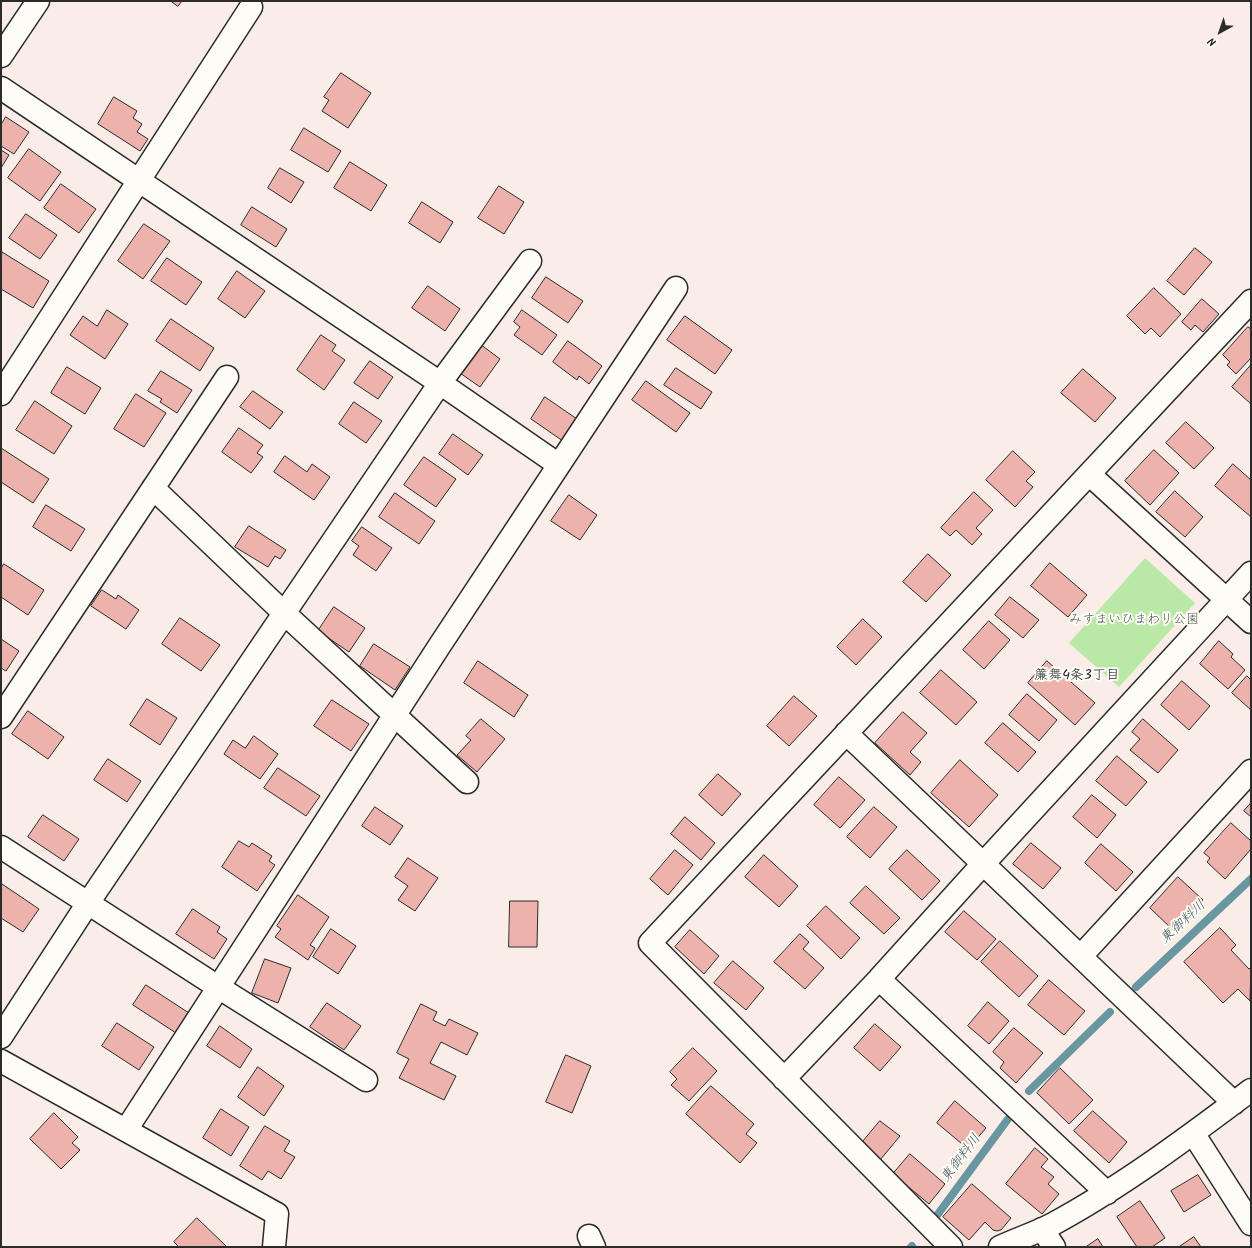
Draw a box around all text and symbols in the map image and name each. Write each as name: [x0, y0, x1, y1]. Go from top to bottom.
north arrow: [1200, 12, 1240, 52]
text: N: [1204, 32, 1221, 50]
park label: みすまいひまわり公園: [1069, 613, 1199, 629]
district label: 簾舞4条3丁目: [1034, 669, 1120, 685]
water label: 東御料川: [1158, 898, 1210, 948]
water label: 東御料川: [938, 1132, 986, 1186]

